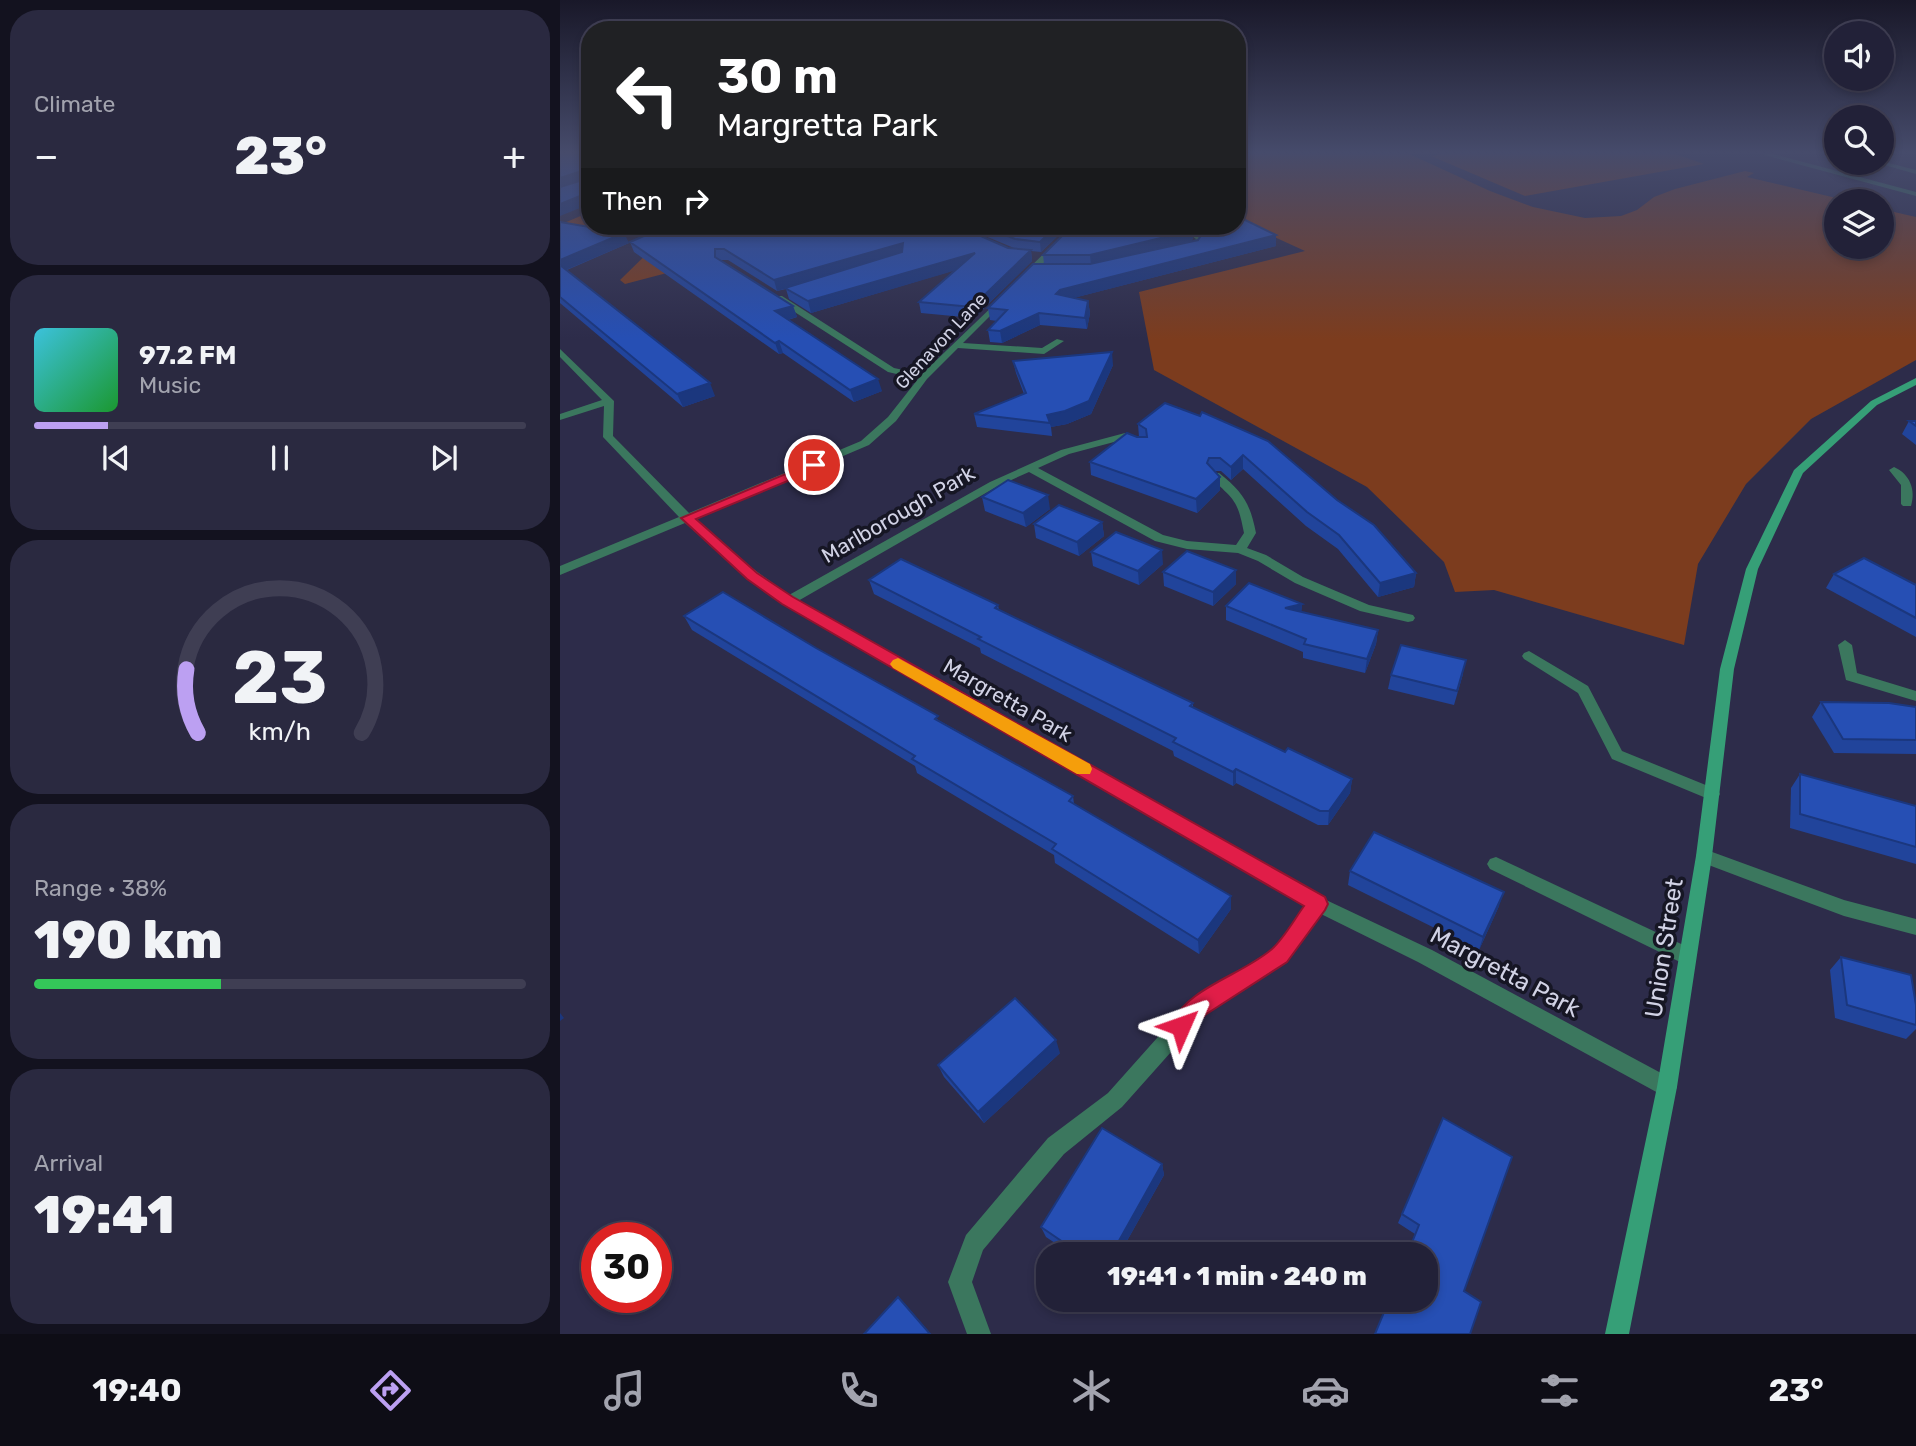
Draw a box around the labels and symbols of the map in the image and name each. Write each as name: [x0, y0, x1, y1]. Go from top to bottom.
street label: Glenavon Lane: [891, 288, 991, 394]
pin: [784, 435, 844, 495]
street label: Marlborough Park: [817, 460, 979, 568]
street label: Margretta Park: [939, 653, 1077, 747]
street label: Union Street: [1639, 876, 1689, 1020]
street label: Margretta Park: [1425, 921, 1585, 1024]
position arrow: [1144, 989, 1218, 1063]
speed limit sign: 30: [581, 1222, 672, 1313]

